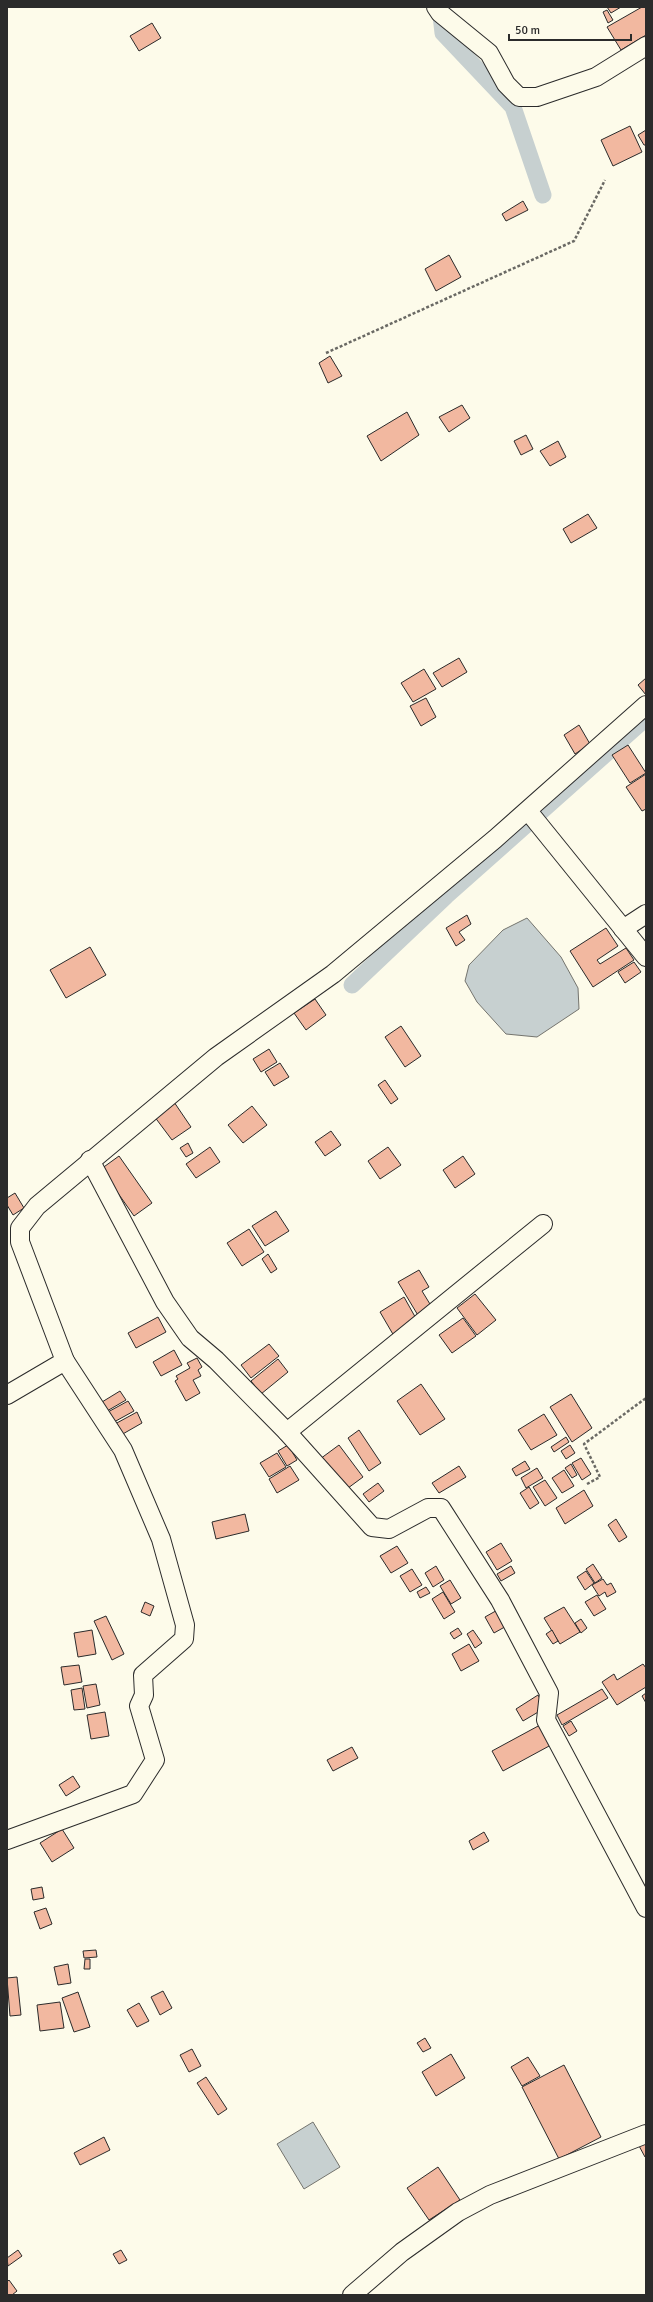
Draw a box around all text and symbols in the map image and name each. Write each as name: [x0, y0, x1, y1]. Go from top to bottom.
scale bar: [509, 16, 631, 42]
text: 50 m: [515, 23, 540, 38]

